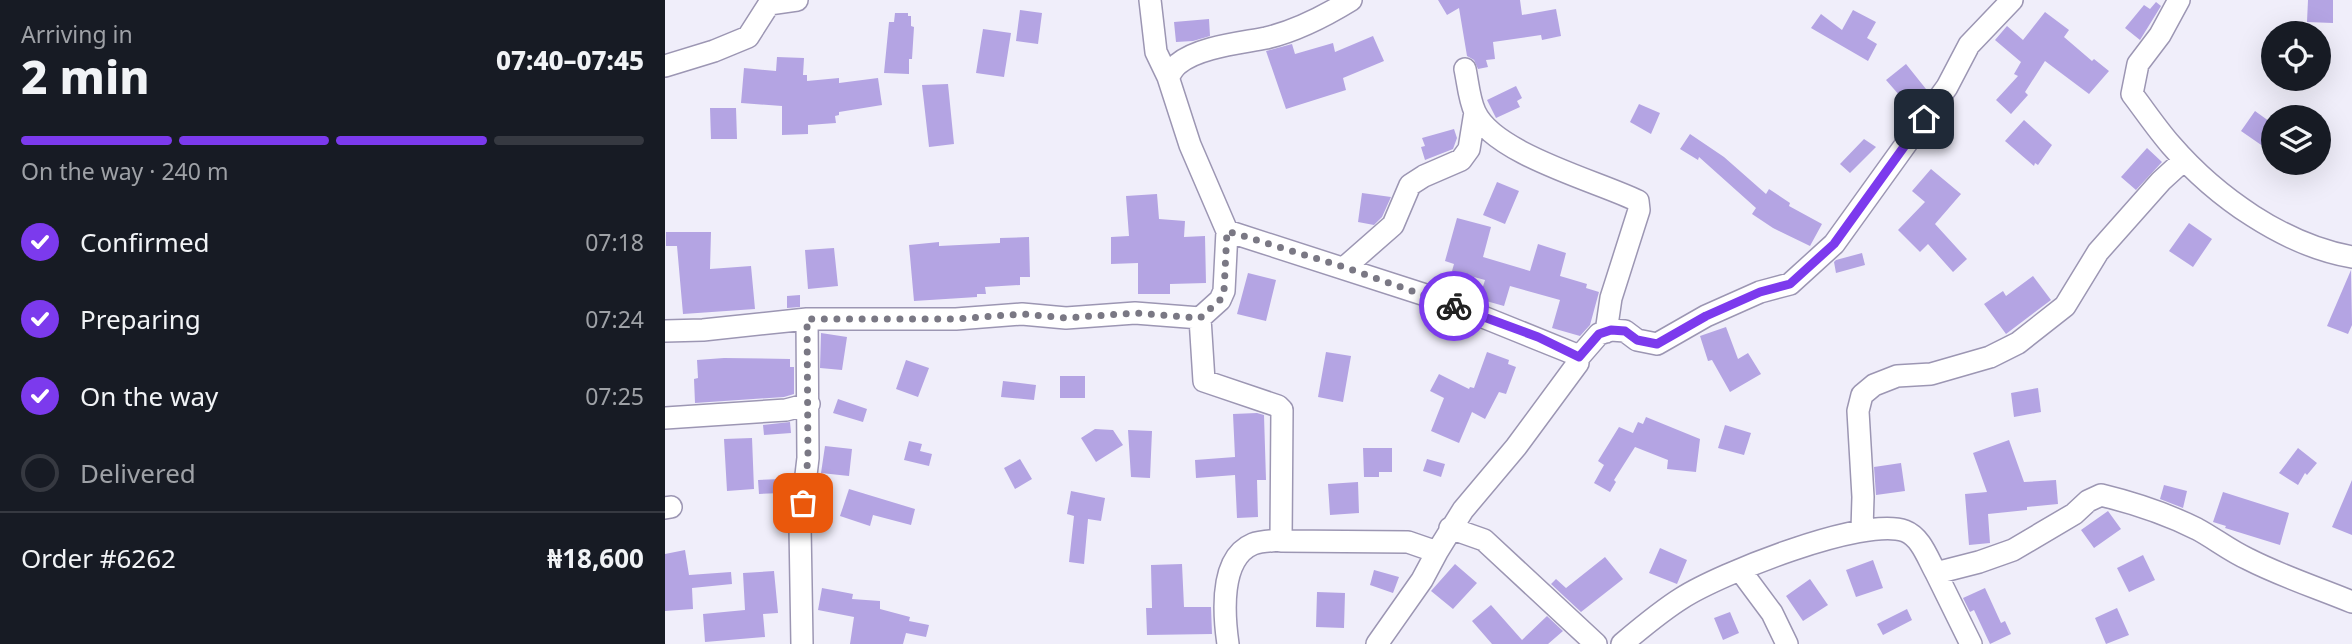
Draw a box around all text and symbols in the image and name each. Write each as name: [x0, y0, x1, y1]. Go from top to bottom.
text: Arriving in: [21, 18, 133, 50]
map controls: [2261, 21, 2331, 175]
button: locate: [2261, 21, 2331, 91]
text: 07:40–07:45: [496, 42, 644, 78]
text: 2 min: [21, 45, 150, 107]
pin: [1894, 89, 1954, 149]
icon: home: [1905, 100, 1943, 138]
button: layers: [2261, 105, 2331, 175]
text: On the way · 240 m: [21, 155, 228, 187]
icon: check: [21, 223, 59, 261]
text: Confirmed: [80, 224, 210, 260]
text: 07:18: [585, 226, 644, 258]
courier: [1419, 271, 1489, 341]
icon: bike: [1435, 287, 1473, 325]
icon: check: [21, 300, 59, 338]
text: Preparing: [80, 301, 201, 337]
text: 07:24: [585, 303, 644, 335]
icon: check: [21, 377, 59, 415]
text: On the way: [80, 378, 218, 414]
text: 07:25: [585, 380, 644, 412]
text: Delivered: [80, 455, 196, 491]
pin: [773, 473, 833, 533]
icon: bag: [784, 484, 822, 522]
text: Order #6262: [21, 540, 176, 576]
text: ₦18,600: [547, 540, 644, 576]

